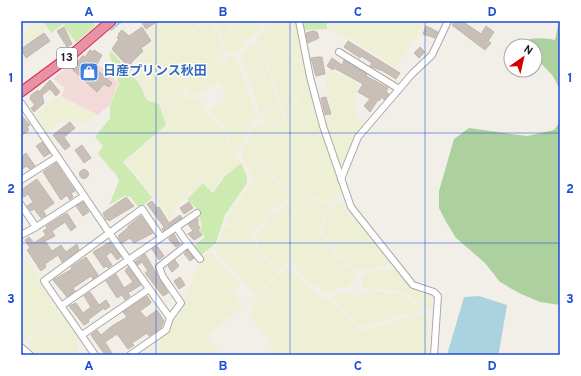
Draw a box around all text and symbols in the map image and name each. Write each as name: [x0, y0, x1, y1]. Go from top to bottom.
text: A: [84, 5, 94, 21]
text: B: [219, 5, 228, 21]
text: C: [354, 5, 362, 21]
text: D: [487, 5, 497, 21]
north arrow: [503, 38, 543, 78]
text: N: [521, 43, 535, 59]
road number: 13: [57, 48, 77, 68]
shop icon: 日産プリンス秋田: [78, 61, 100, 83]
place label: 日産プリンス秋田: [103, 64, 207, 80]
text: 1: [8, 71, 14, 87]
text: 1: [567, 71, 573, 87]
text: 2: [7, 182, 15, 198]
text: 2: [566, 182, 574, 198]
text: 3: [7, 292, 15, 308]
text: 3: [566, 292, 574, 308]
text: A: [84, 359, 94, 375]
text: B: [219, 359, 228, 375]
text: C: [354, 359, 362, 375]
text: D: [487, 359, 497, 375]

